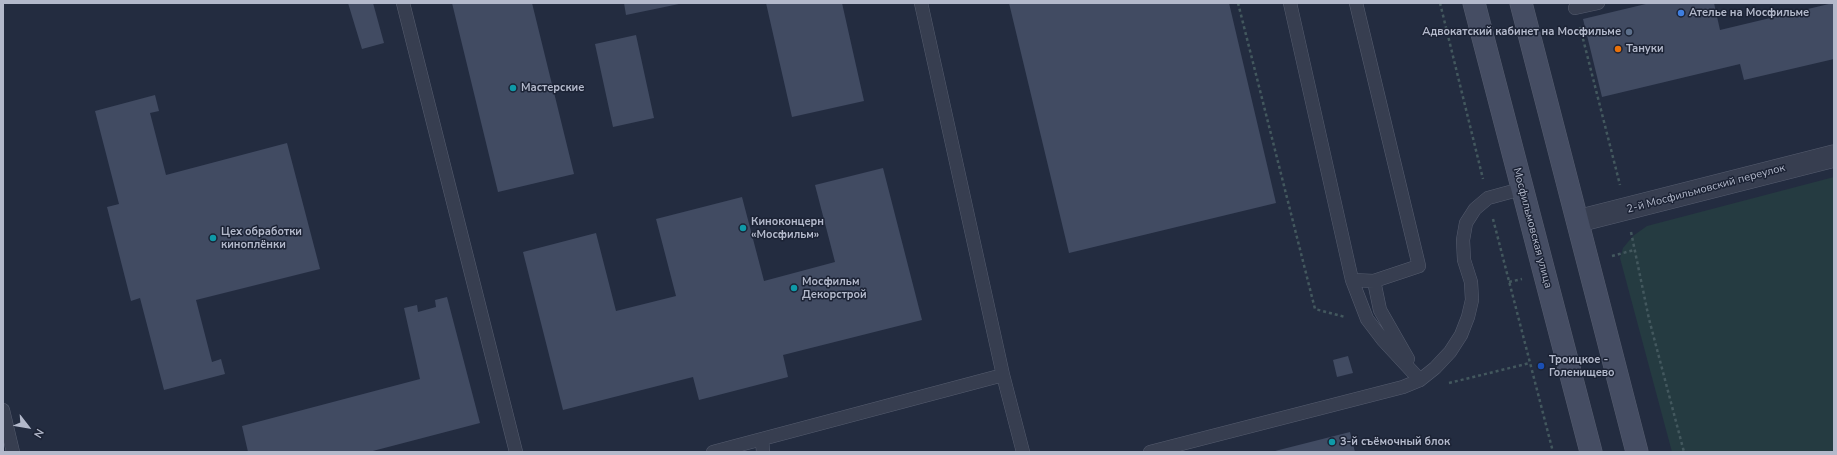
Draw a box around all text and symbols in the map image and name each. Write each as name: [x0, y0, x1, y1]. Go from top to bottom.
place label: Ателье на Мосфильме: [1689, 6, 1809, 20]
marker: Ателье на Мосфильме: [1676, 8, 1686, 18]
place label: Адвокатский кабинет на Мосфильме: [1422, 25, 1621, 39]
marker: Адвокатский кабинет на Мосфильме: [1624, 27, 1634, 37]
place label: Тануки: [1626, 42, 1664, 56]
marker: Тануки: [1613, 44, 1623, 54]
place label: Мастерские: [521, 81, 584, 95]
marker: Мастерские: [508, 83, 518, 93]
street label: 2-й Мосфильмовский переулок: [1625, 161, 1787, 217]
street label: Мосфильмовская улица: [1510, 166, 1554, 290]
place label: Киноконцерн «Мосфильм»: [751, 215, 824, 241]
marker: Киноконцерн «Мосфильм»: [738, 223, 748, 233]
place label: Цех обработки киноплёнки: [221, 225, 302, 251]
marker: Цех обработки киноплёнки: [208, 233, 218, 243]
place label: Мосфильм Декорстрой: [802, 275, 867, 301]
marker: Мосфильм Декорстрой: [789, 283, 799, 293]
place label: Троицкое - Голенищево: [1549, 353, 1615, 379]
marker: Троицкое - Голенищево: [1536, 361, 1546, 371]
north arrow: [8, 407, 48, 447]
text: N: [30, 426, 47, 441]
place label: 3-й съёмочный блок: [1340, 435, 1450, 449]
marker: 3-й съёмочный блок: [1327, 437, 1337, 447]

